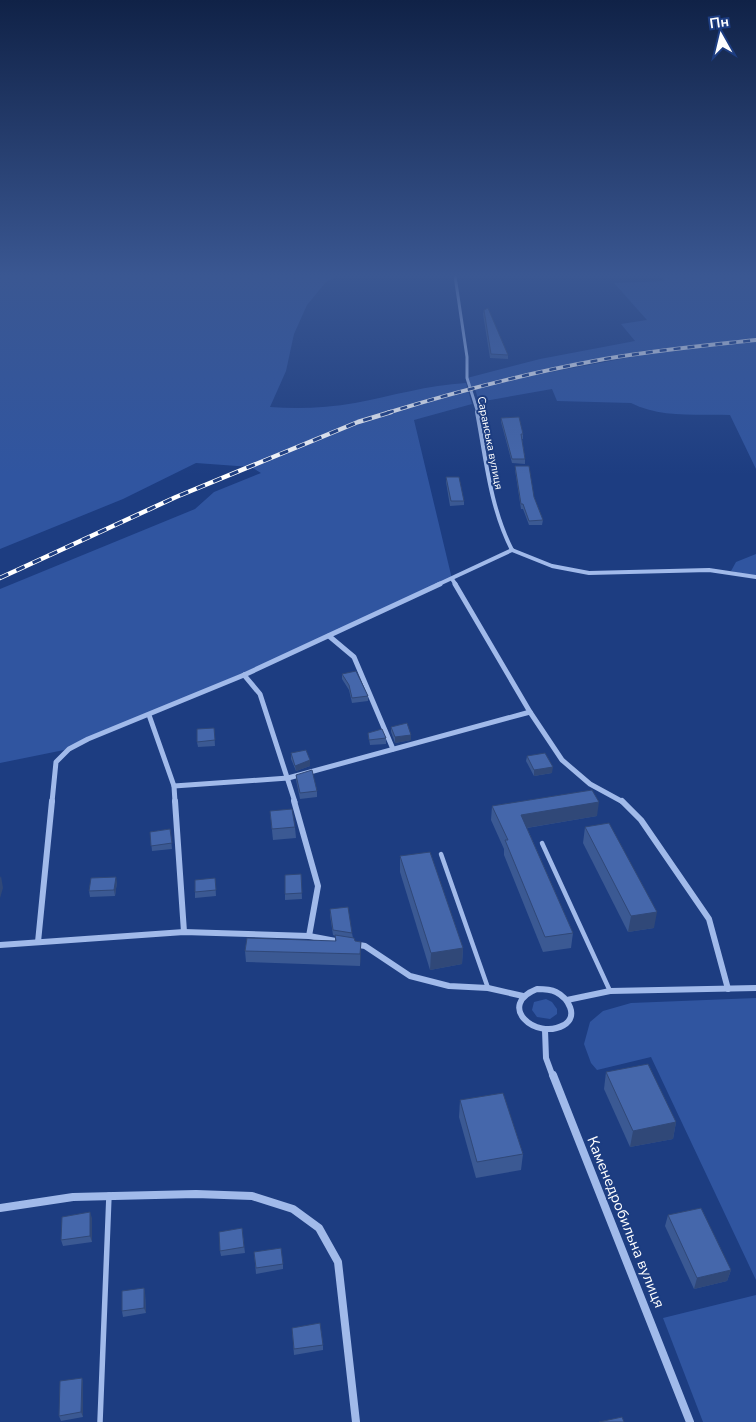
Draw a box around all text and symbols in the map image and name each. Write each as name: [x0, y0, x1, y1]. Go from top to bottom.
north arrow: [696, 10, 746, 60]
text: Пн: [708, 12, 730, 33]
street label: Саранська вулиця: [474, 395, 506, 491]
street label: Каменедробильна вулиця: [582, 1133, 670, 1311]

